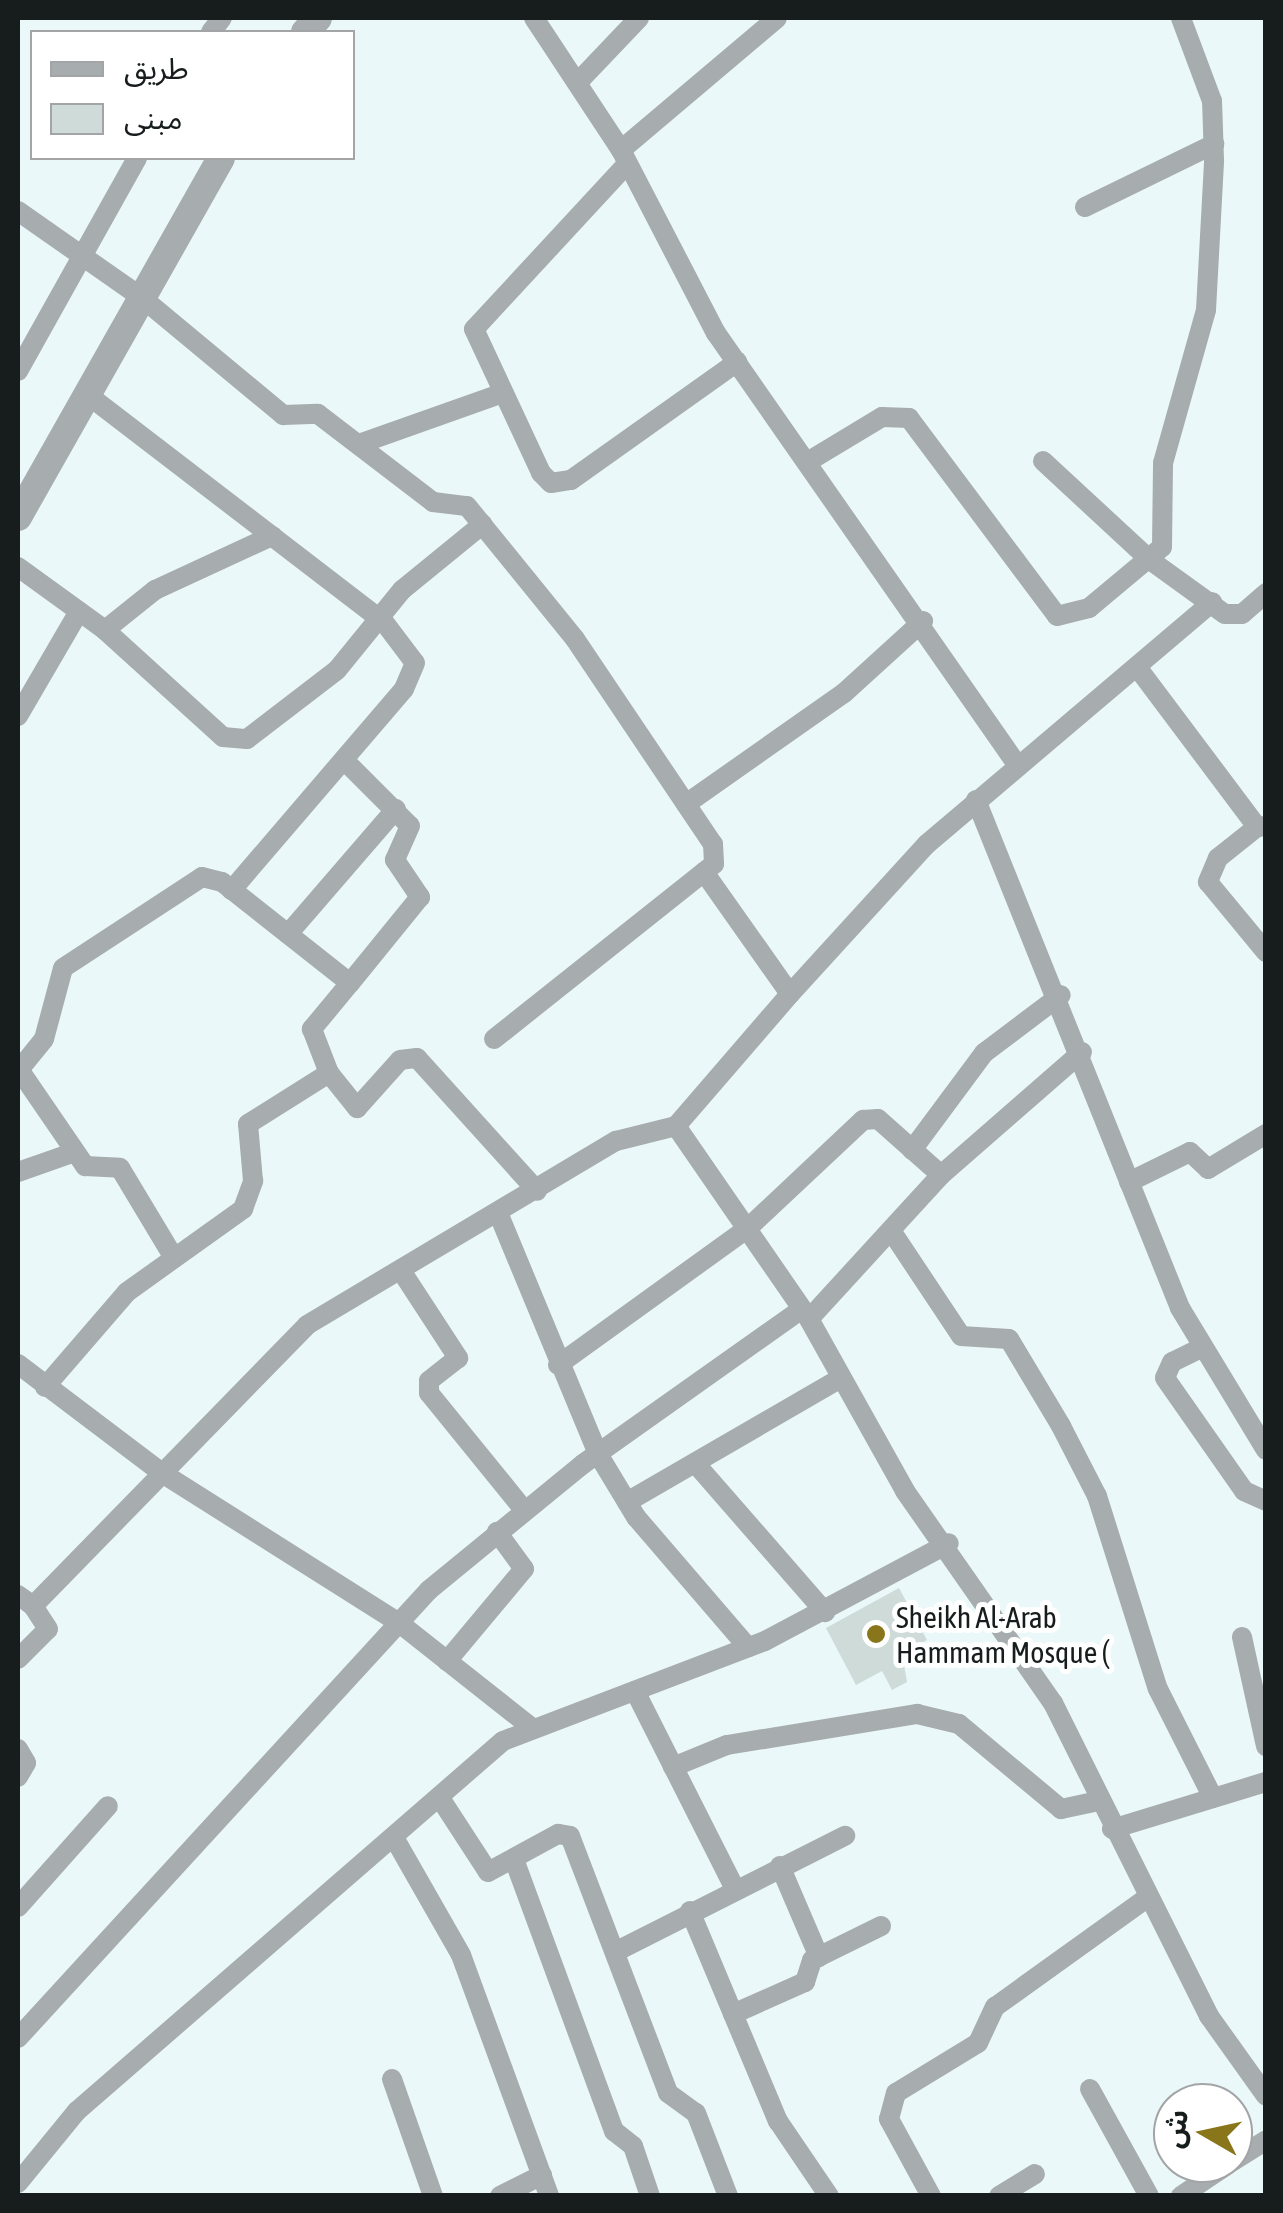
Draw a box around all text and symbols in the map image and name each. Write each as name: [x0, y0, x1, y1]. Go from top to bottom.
legend: [30, 30, 355, 160]
text: طريق: [124, 51, 189, 85]
text: مبنى: [124, 101, 182, 135]
place label: Sheikh Al-Arab Hammam Mosque (: [896, 1599, 1109, 1670]
marker: Sheikh Al-Arab Hammam Mosque (: [865, 1623, 887, 1645]
north arrow: [1153, 2083, 1253, 2183]
text: ش: [1157, 2107, 1194, 2150]

